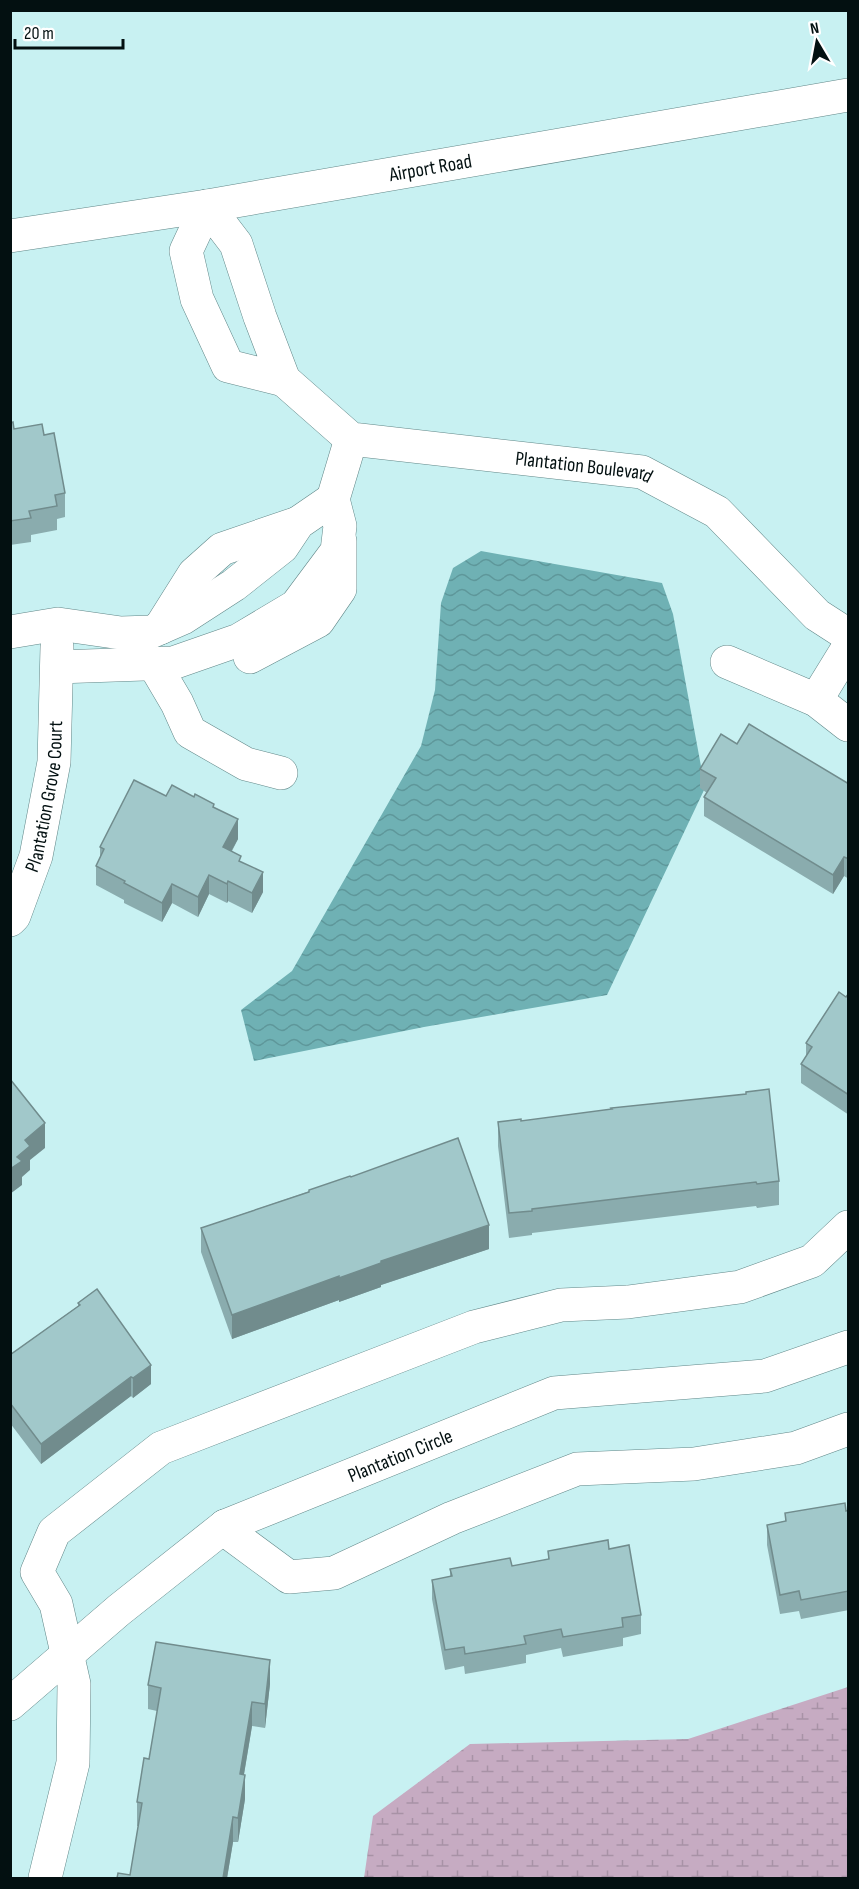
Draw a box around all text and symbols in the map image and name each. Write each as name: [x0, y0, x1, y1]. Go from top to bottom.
scale bar: [15, 12, 123, 50]
north arrow: [787, 12, 847, 72]
text: N: [809, 19, 821, 39]
text: 20 m: [24, 23, 54, 44]
street label: Airport Road: [387, 149, 474, 187]
street label: Plantation Boulevard: [514, 447, 657, 489]
street label: Plantation Grove Court: [20, 721, 68, 876]
street label: Plantation Circle: [345, 1424, 456, 1488]

